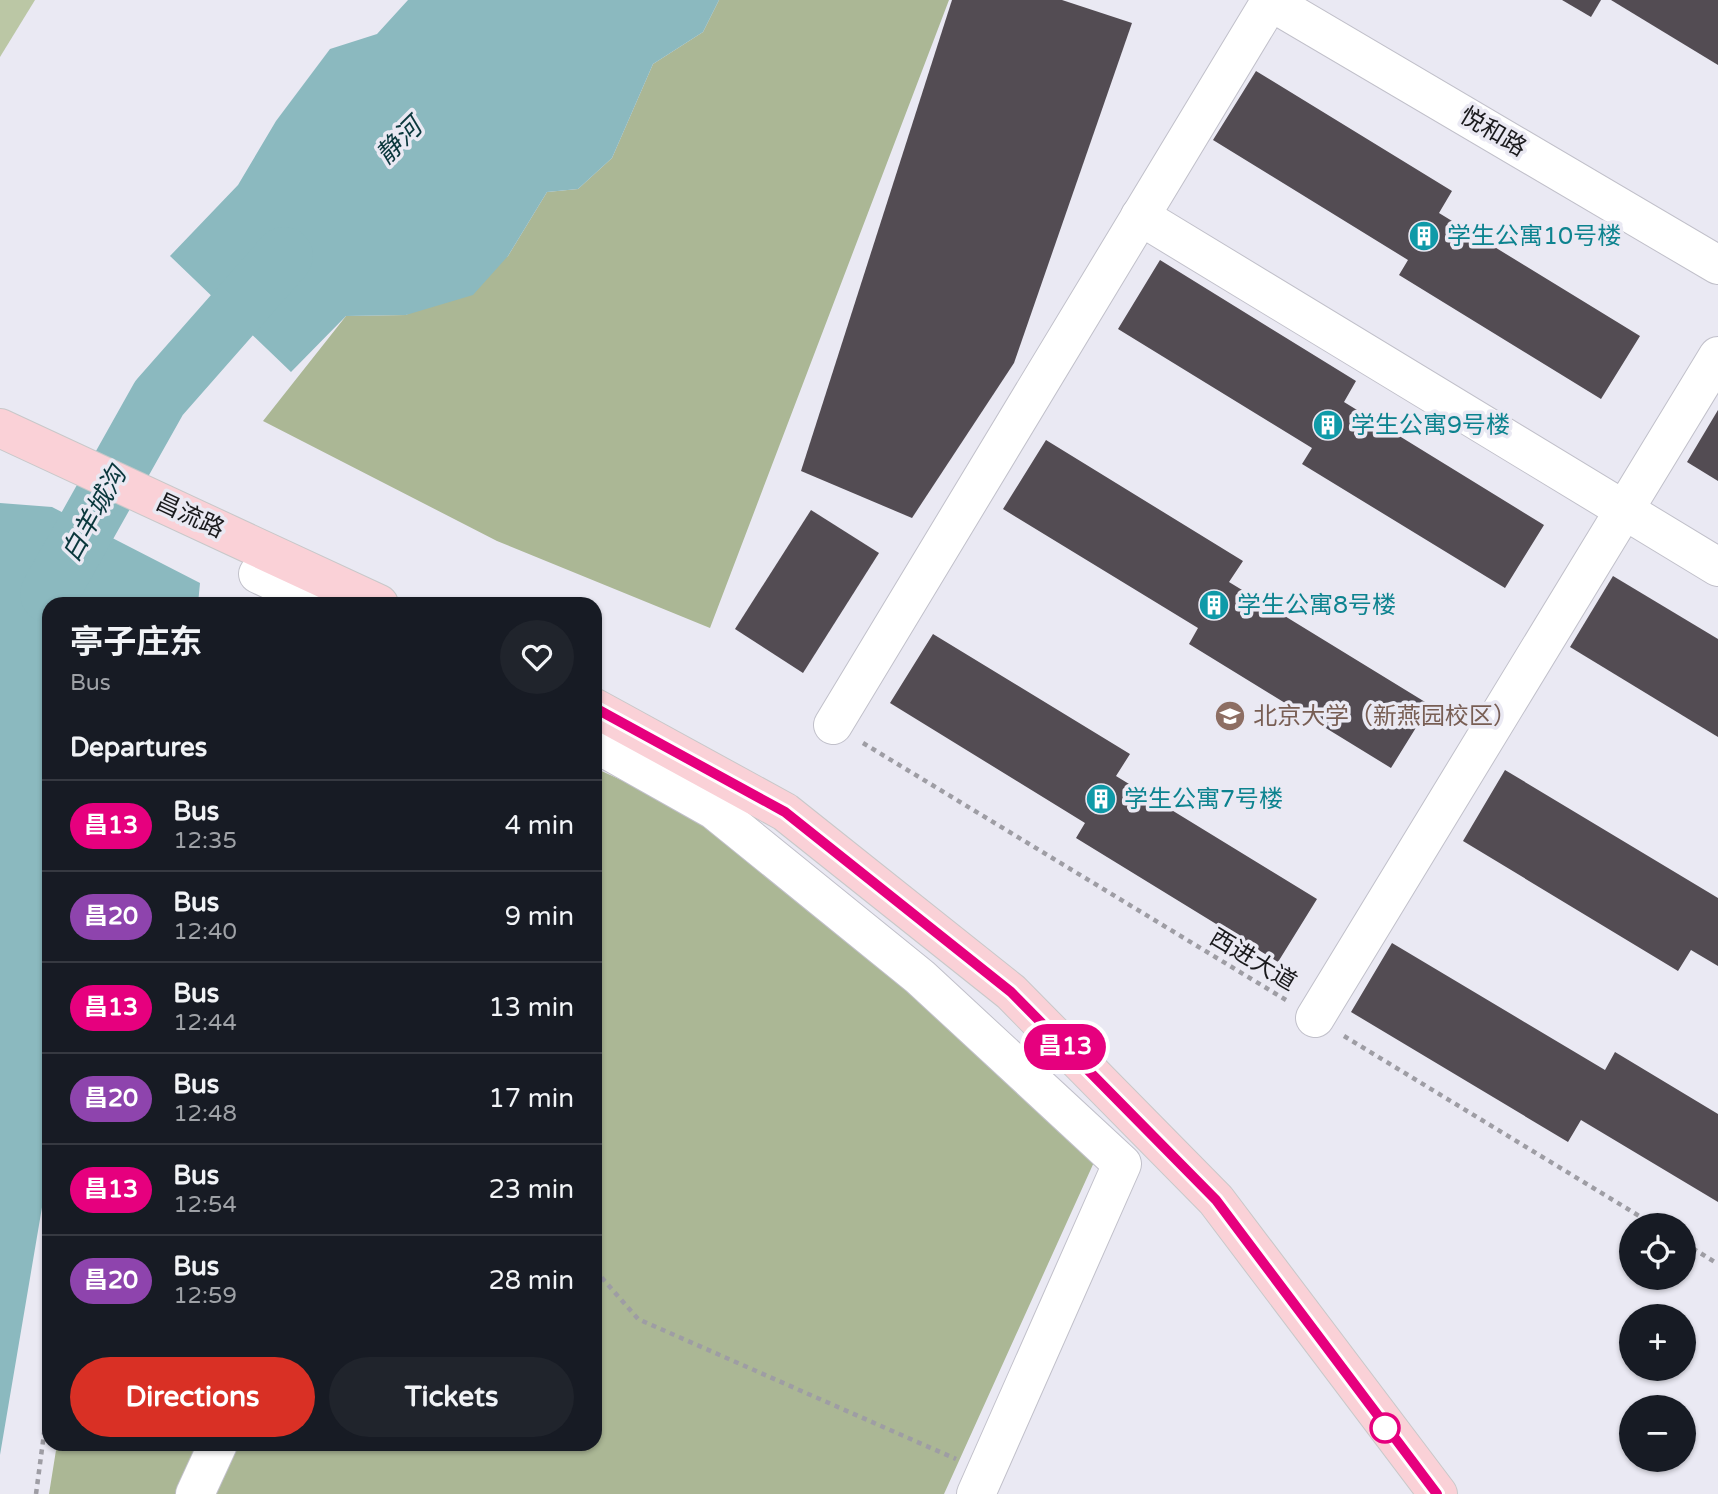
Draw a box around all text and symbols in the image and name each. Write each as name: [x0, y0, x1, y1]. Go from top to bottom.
street label: 悦和路: [1455, 101, 1531, 163]
water label: 静河: [370, 108, 432, 170]
building icon: 学生公寓10号楼: [1407, 219, 1441, 253]
place label: 学生公寓10号楼: [1447, 222, 1621, 251]
building icon: 学生公寓9号楼: [1311, 408, 1345, 442]
place label: 学生公寓9号楼: [1351, 411, 1510, 440]
water label: 白羊城沟: [55, 458, 134, 567]
street label: 昌流路: [151, 488, 229, 544]
building icon: 学生公寓8号楼: [1197, 588, 1231, 622]
place label: 学生公寓8号楼: [1237, 591, 1396, 620]
button: heart: [500, 620, 574, 694]
text: 亭子庄东: [70, 623, 202, 662]
text: Bus: [70, 669, 111, 697]
school or university icon: 北京大学（新燕园校区）: [1213, 699, 1247, 733]
place label: 北京大学（新燕园校区）: [1253, 702, 1517, 731]
text: Departures: [70, 732, 207, 763]
building icon: 学生公寓7号楼: [1084, 782, 1118, 816]
place label: 学生公寓7号楼: [1124, 785, 1283, 814]
text: Bus: [173, 796, 219, 827]
text: 4 min: [505, 810, 574, 841]
text: 昌13: [84, 811, 138, 840]
text: 12:35: [173, 827, 237, 855]
text: Bus: [173, 887, 219, 918]
text: 9 min: [505, 901, 574, 932]
text: 昌20: [84, 902, 138, 931]
text: 12:40: [173, 918, 237, 946]
street label: 西进大道: [1204, 923, 1302, 997]
text: Bus: [173, 978, 219, 1009]
text: 13 min: [488, 992, 574, 1023]
text: 昌13: [84, 993, 138, 1022]
text: 12:44: [173, 1009, 237, 1037]
line badge: 昌13: [1025, 1024, 1105, 1070]
text: 昌13: [1038, 1032, 1092, 1061]
text: Bus: [173, 1069, 219, 1100]
text: 17 min: [488, 1083, 574, 1114]
text: 昌20: [84, 1084, 138, 1113]
text: 12:48: [173, 1100, 237, 1128]
text: Bus: [173, 1160, 219, 1191]
text: 23 min: [488, 1174, 574, 1205]
text: 昌13: [84, 1175, 138, 1204]
text: 12:54: [173, 1191, 237, 1219]
map controls: [1619, 1213, 1696, 1472]
button: locate: [1619, 1213, 1696, 1290]
text: Bus: [173, 1251, 219, 1282]
text: 28 min: [488, 1265, 574, 1296]
text: 昌20: [84, 1266, 138, 1295]
text: 12:59: [173, 1282, 237, 1310]
button: +: [1619, 1304, 1696, 1381]
button: Directions: [70, 1357, 315, 1437]
button: Tickets: [329, 1357, 574, 1437]
button: −: [1619, 1395, 1696, 1472]
unlabelled marker: [1370, 1413, 1400, 1443]

